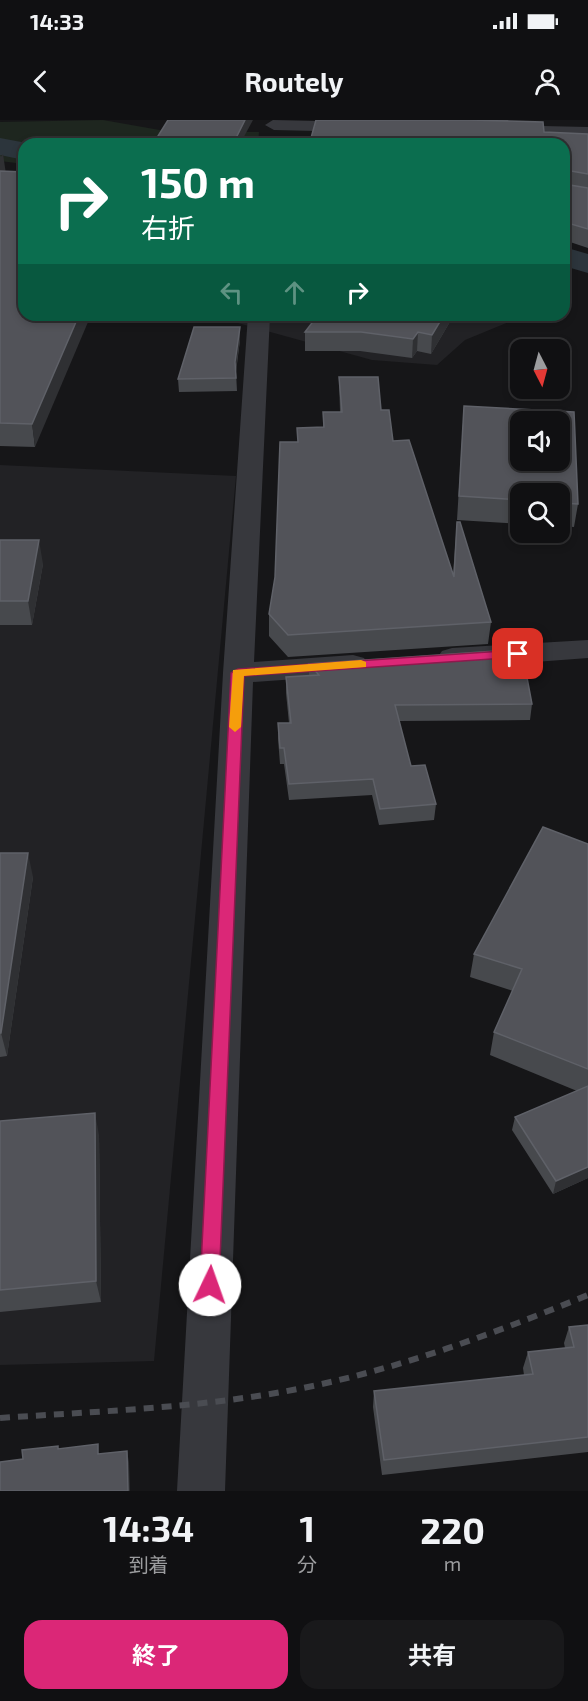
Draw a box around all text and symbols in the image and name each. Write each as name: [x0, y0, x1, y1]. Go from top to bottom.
text: 14:33: [30, 8, 84, 34]
icon: back: [24, 65, 57, 98]
text: Routely: [244, 65, 344, 97]
icon: person: [531, 65, 564, 98]
text: 150 m: [141, 156, 255, 206]
icon: right: [42, 162, 120, 240]
text: 右折: [141, 211, 195, 243]
icon: left: [215, 276, 248, 309]
icon: ahead: [278, 276, 311, 309]
icon: right: [341, 276, 374, 309]
north arrow: [510, 339, 570, 399]
map controls: [510, 339, 570, 543]
button: sound: [510, 411, 570, 471]
button: search: [510, 483, 570, 543]
pin: [492, 628, 543, 679]
icon: arrive: [501, 637, 534, 670]
position arrow: [178, 1253, 242, 1317]
text: 14:34: [103, 1506, 194, 1549]
text: 1: [299, 1506, 315, 1549]
text: 220: [420, 1508, 485, 1551]
text: m: [444, 1551, 461, 1575]
text: 到着: [129, 1552, 169, 1576]
text: 分: [297, 1552, 317, 1576]
button: 終了: [24, 1620, 288, 1689]
button: 共有: [300, 1620, 564, 1689]

